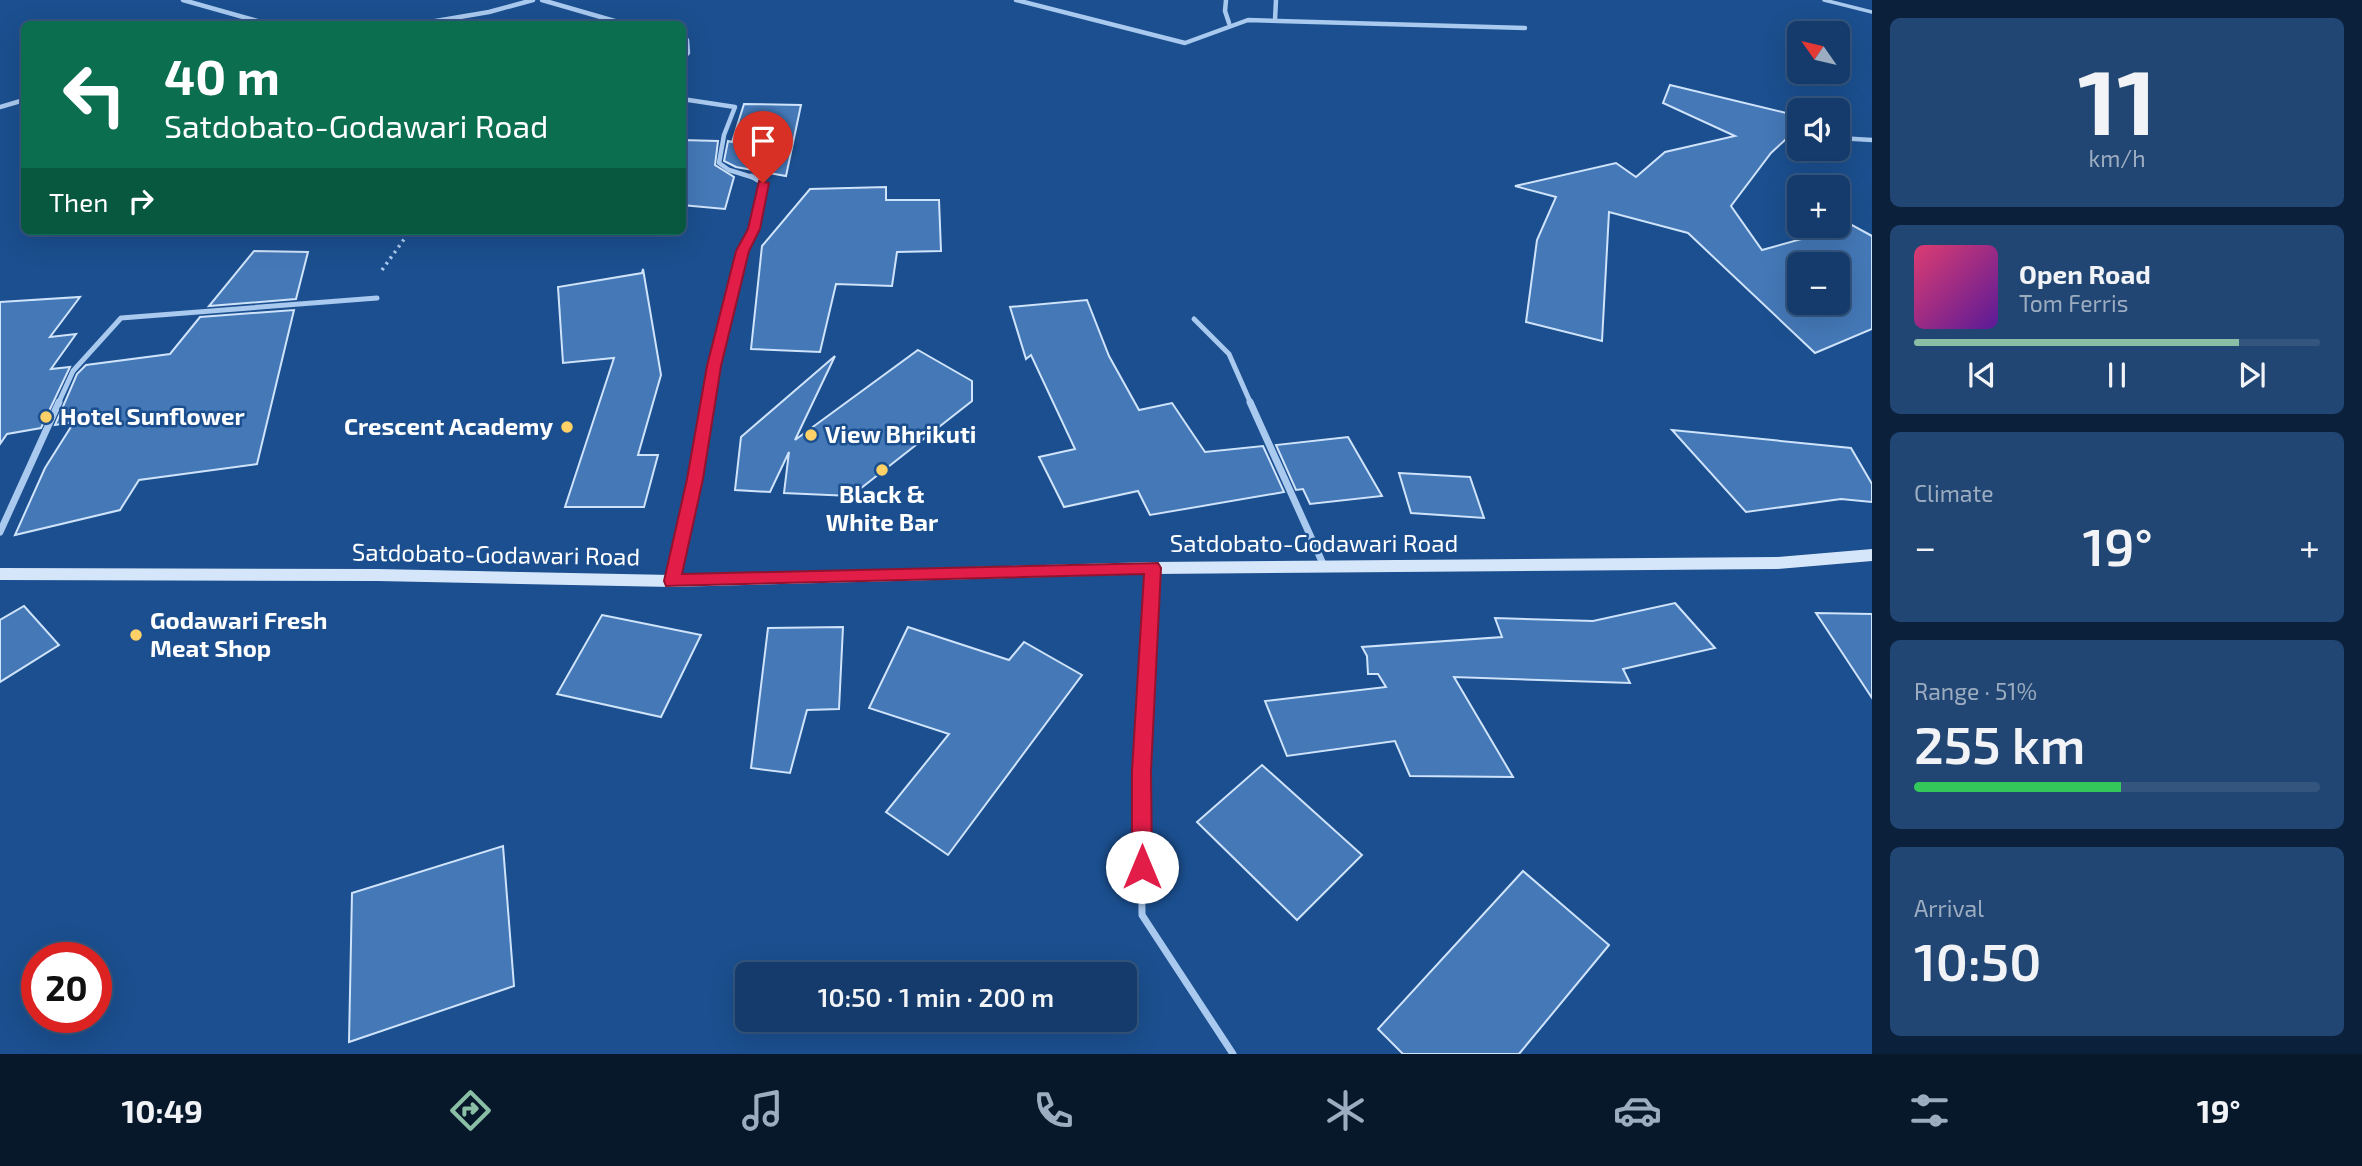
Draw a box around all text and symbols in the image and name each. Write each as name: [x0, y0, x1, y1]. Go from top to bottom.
north arrow: [1787, 21, 1850, 84]
map controls: [1787, 21, 1850, 315]
text: 11: [2078, 44, 2156, 153]
text: 40 m: [164, 46, 280, 105]
icon: left: [49, 49, 140, 140]
button: sound: [1787, 98, 1850, 161]
text: Satdobato-Godawari Road: [164, 106, 548, 144]
pin: [733, 111, 793, 183]
icon: arrive: [744, 122, 782, 160]
text: km/h: [2088, 144, 2146, 172]
button: +: [1787, 175, 1850, 238]
icon: right: [122, 182, 160, 220]
text: Then: [49, 186, 108, 217]
button: −: [1787, 252, 1850, 315]
text: Open Road: [2019, 258, 2151, 289]
text: Tom Ferris: [2019, 289, 2128, 317]
icon: previous: [1963, 356, 2001, 394]
icon: pause: [2098, 356, 2136, 394]
icon: next: [2233, 356, 2271, 394]
place label: Hotel Sunflower: [60, 401, 245, 430]
marker: Hotel Sunflower: [38, 409, 54, 425]
place label: Crescent Academy: [344, 411, 553, 440]
marker: Crescent Academy: [559, 419, 575, 435]
place label: View Bhrikuti: [825, 419, 976, 448]
marker: View Bhrikuti: [803, 427, 819, 443]
marker: Black & White Bar: [874, 462, 890, 478]
place label: Black & White Bar: [826, 479, 939, 536]
text: Climate: [1914, 479, 1994, 507]
text: 19°: [2082, 514, 2153, 576]
text: −: [1914, 523, 1936, 569]
text: +: [2299, 523, 2320, 569]
street label: Satdobato-Godawari Road: [1170, 528, 1458, 557]
street label: Satdobato-Godawari Road: [352, 536, 640, 571]
place label: Godawari Fresh Meat Shop: [150, 605, 328, 662]
marker: Godawari Fresh Meat Shop: [128, 627, 144, 643]
text: Range · 51%: [1914, 677, 2037, 705]
text: 255 km: [1914, 712, 2086, 774]
position arrow: [1105, 830, 1179, 904]
text: Arrival: [1914, 894, 1984, 922]
text: 10:50: [1914, 929, 2041, 991]
speed limit sign: 20: [21, 942, 112, 1033]
text: 10:50 · 1 min · 200 m: [818, 981, 1054, 1012]
icon: directions: [446, 1086, 495, 1135]
icon: music: [738, 1086, 787, 1135]
icon: phone: [1029, 1086, 1078, 1135]
icon: climate: [1321, 1086, 1370, 1135]
icon: car: [1613, 1086, 1662, 1135]
icon: filters: [1905, 1086, 1954, 1135]
text: 10:49: [121, 1091, 203, 1129]
text: 19°: [2197, 1091, 2241, 1129]

